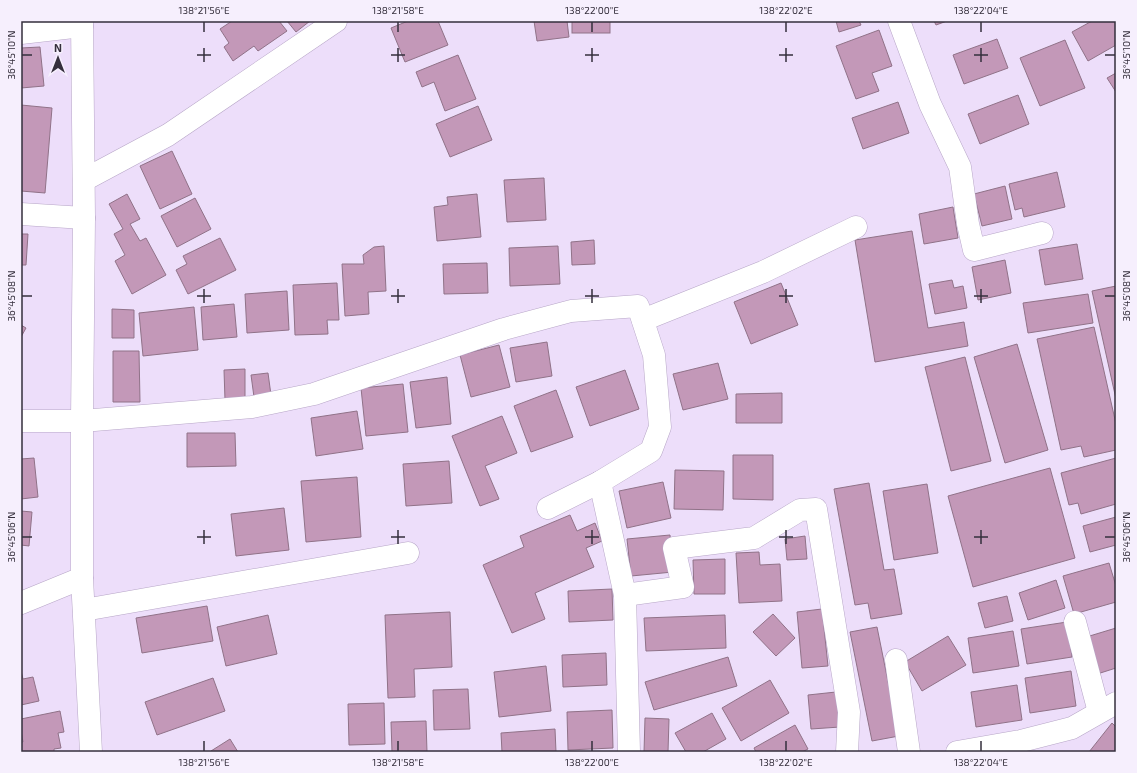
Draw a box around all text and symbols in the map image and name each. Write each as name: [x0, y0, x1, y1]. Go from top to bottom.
text: 138°21'56"E: [178, 4, 230, 16]
text: 138°21'58"E: [372, 4, 424, 16]
text: 138°22'00"E: [565, 4, 619, 16]
text: 138°22'02"E: [759, 4, 813, 16]
text: 138°22'04"E: [954, 4, 1008, 16]
text: 36°45'10"N: [5, 30, 17, 80]
text: 36°45'10"N: [1120, 30, 1132, 80]
north arrow: [38, 38, 78, 78]
text: N: [54, 41, 62, 54]
text: 36°45'08"N: [5, 270, 17, 322]
text: 36°45'08"N: [1120, 270, 1132, 322]
text: 36°45'06"N: [5, 512, 17, 562]
text: 36°45'06"N: [1120, 512, 1132, 562]
text: 138°21'56"E: [178, 756, 230, 768]
text: 138°21'58"E: [372, 756, 424, 768]
text: 138°22'00"E: [565, 756, 619, 768]
text: 138°22'02"E: [759, 756, 813, 768]
text: 138°22'04"E: [954, 756, 1008, 768]

